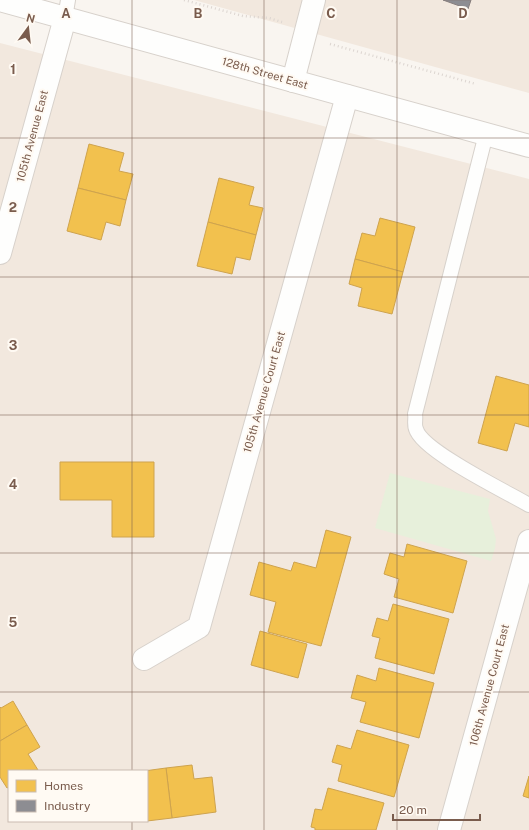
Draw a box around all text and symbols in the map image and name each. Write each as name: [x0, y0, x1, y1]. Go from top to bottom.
text: A: [61, 6, 71, 21]
text: B: [194, 6, 203, 21]
text: C: [326, 6, 336, 21]
text: D: [458, 6, 468, 21]
north arrow: [8, 8, 48, 48]
text: N: [25, 11, 36, 25]
street label: 128th Street East: [221, 55, 309, 91]
text: 1: [10, 62, 16, 77]
street label: 105th Avenue East: [14, 89, 50, 183]
text: 2: [9, 200, 17, 215]
street label: 105th Avenue Court East: [241, 330, 287, 454]
text: 3: [9, 338, 18, 353]
text: 4: [9, 477, 18, 492]
text: 5: [9, 615, 18, 630]
street label: 106th Avenue Court East: [467, 623, 511, 747]
legend: [8, 770, 148, 822]
text: Homes: [44, 779, 83, 793]
scale bar: [393, 796, 480, 822]
text: Industry: [44, 799, 91, 813]
text: 20 m: [399, 803, 427, 817]

